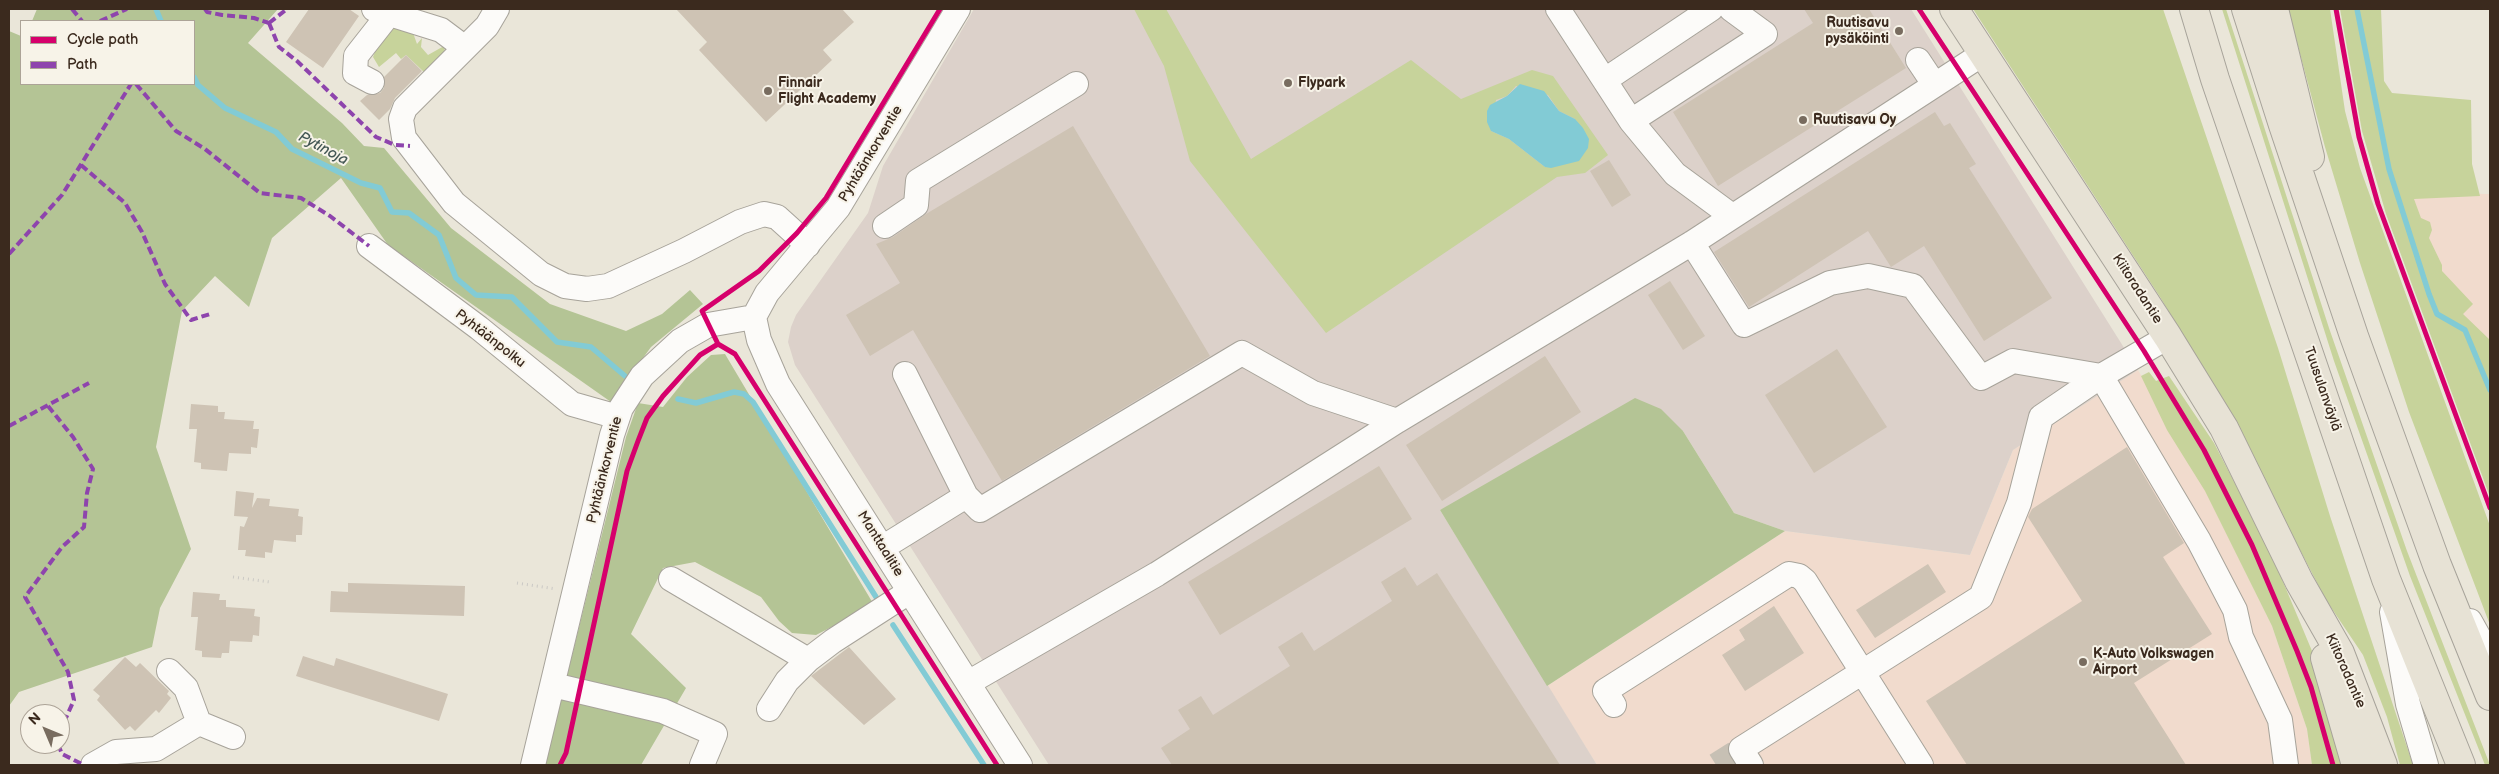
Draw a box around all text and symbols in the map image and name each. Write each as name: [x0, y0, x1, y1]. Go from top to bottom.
place label: Ruutisavu pysäköinti: [1825, 15, 1889, 48]
legend: [20, 20, 195, 85]
marker: Ruutisavu pysäköinti: [1893, 25, 1905, 37]
text: Cycle path: [67, 30, 138, 49]
text: Path: [67, 55, 97, 74]
place label: Finnair Flight Academy: [778, 75, 876, 108]
place label: Flypark: [1298, 75, 1345, 91]
marker: Flypark: [1282, 77, 1294, 89]
marker: Finnair Flight Academy: [762, 85, 774, 97]
street label: Pyhtäänkorventie: [836, 103, 906, 205]
place label: Ruutisavu Oy: [1813, 112, 1896, 128]
marker: Ruutisavu Oy: [1797, 114, 1809, 126]
water label: Pytinoja: [295, 128, 351, 170]
street label: Kiitoradantie: [2108, 251, 2166, 327]
street label: Pyhtäänpolku: [451, 306, 529, 372]
street label: Tuusulanväylä: [2300, 345, 2344, 433]
street label: Pyhtäänkorventie: [584, 415, 626, 525]
street label: Manttaalitie: [853, 508, 907, 580]
street label: Kiitoradantie: [2321, 631, 2369, 711]
place label: K-Auto Volkswagen Airport: [2093, 646, 2214, 679]
marker: K-Auto Volkswagen Airport: [2077, 656, 2089, 668]
north arrow: [20, 704, 70, 754]
text: N: [25, 709, 44, 728]

